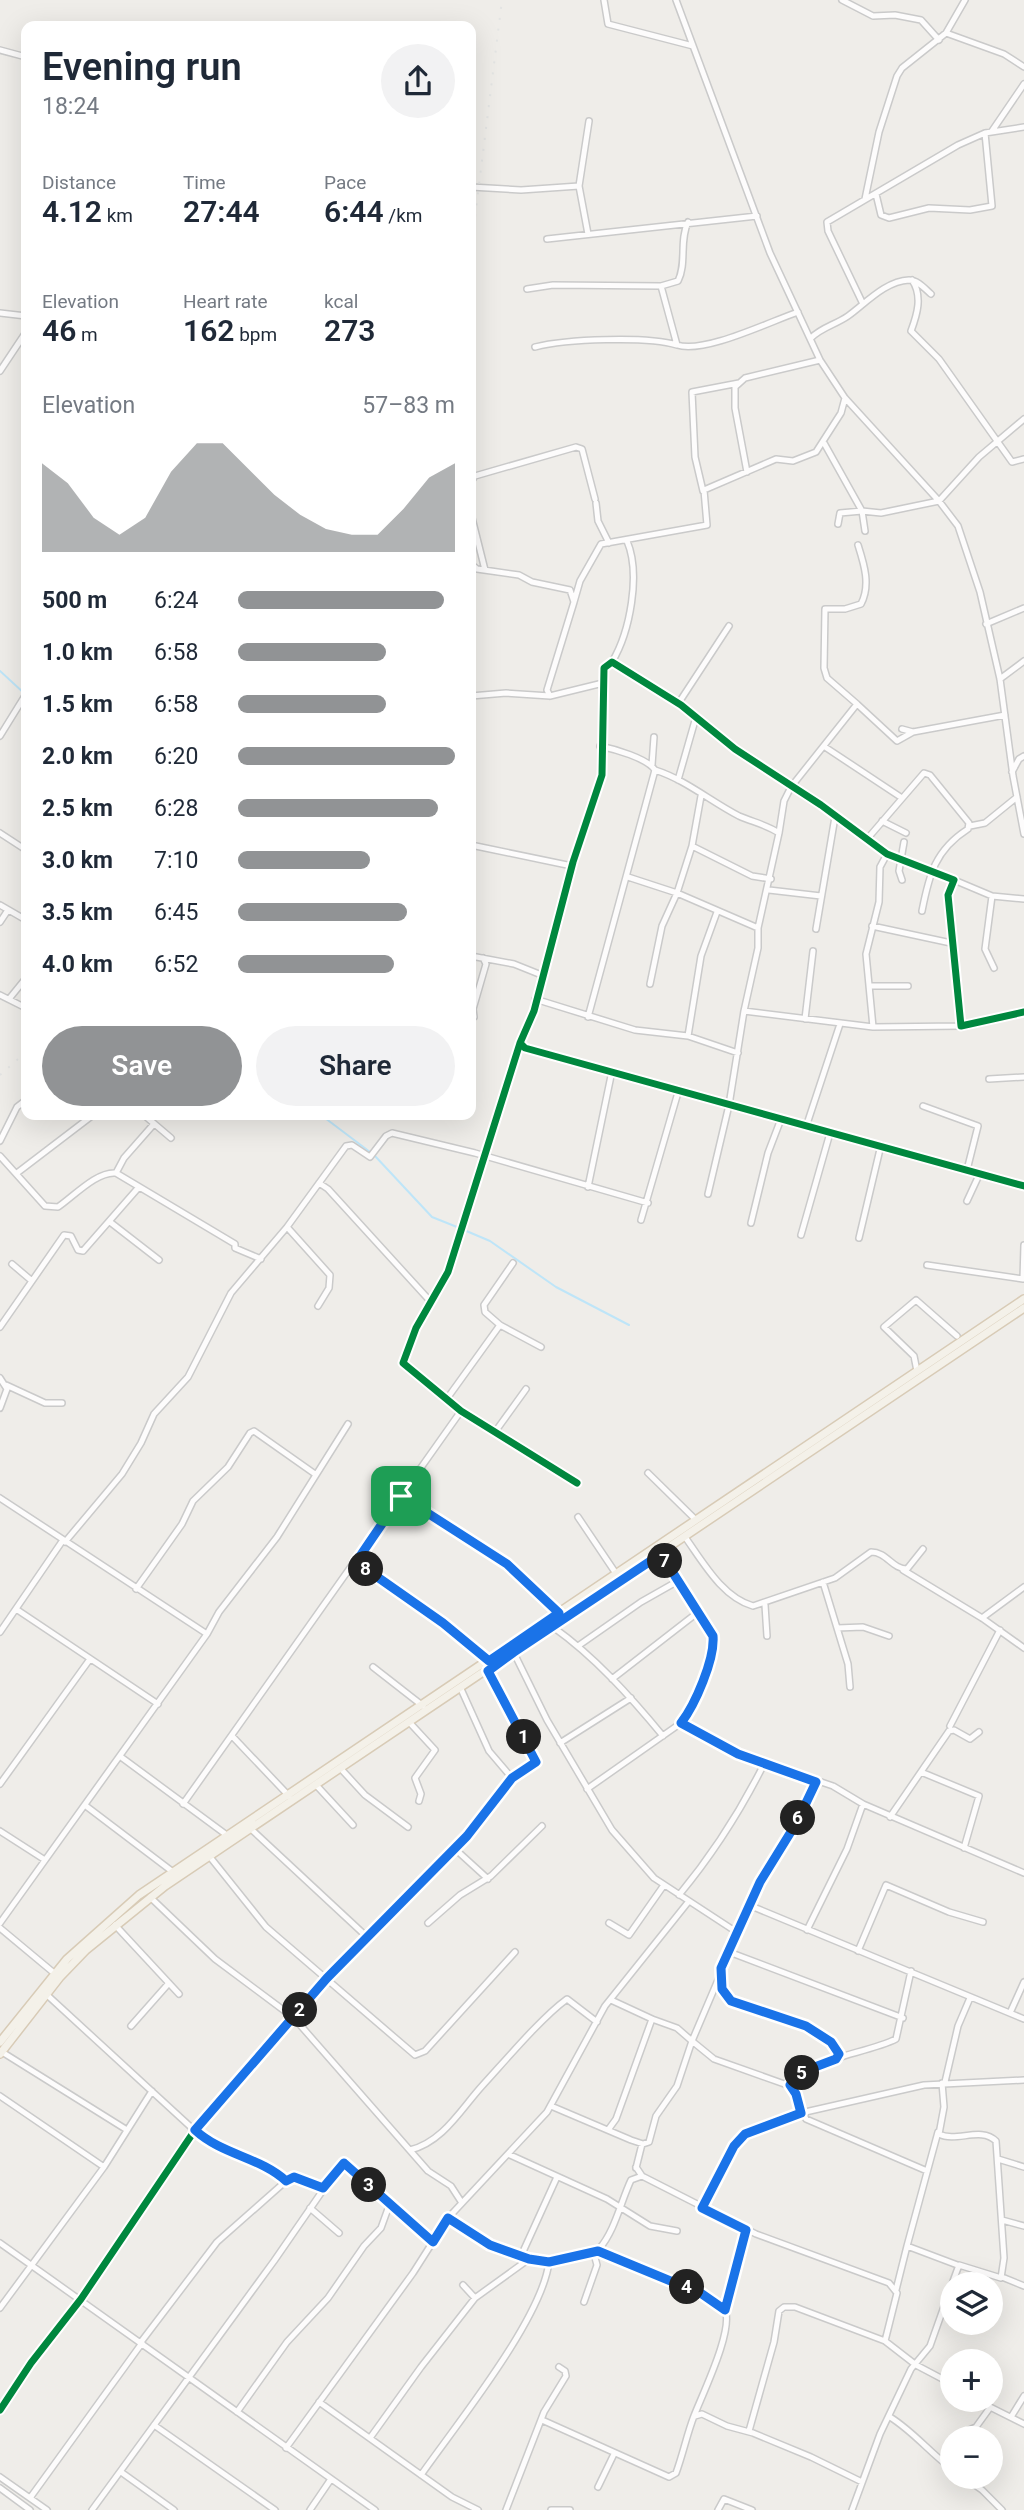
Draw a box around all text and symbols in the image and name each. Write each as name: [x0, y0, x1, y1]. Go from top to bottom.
button: share: [381, 44, 455, 118]
text: Evening run: [42, 45, 242, 89]
text: 18:24: [42, 93, 99, 120]
text: Distance: [42, 171, 116, 194]
text: Time: [183, 171, 226, 194]
text: Pace: [324, 171, 366, 194]
text: 4.12: [42, 194, 102, 229]
text: 27:44: [183, 194, 260, 229]
text: 6:44: [324, 194, 384, 229]
text: km: [102, 204, 133, 227]
text: /km: [384, 204, 422, 227]
text: Elevation: [42, 290, 119, 313]
text: Heart rate: [183, 290, 268, 313]
text: kcal: [324, 290, 358, 313]
text: 46: [42, 313, 76, 348]
text: 162: [183, 313, 234, 348]
text: 273: [324, 313, 375, 348]
text: m: [76, 323, 98, 346]
text: bpm: [234, 323, 277, 346]
text: Elevation: [42, 392, 135, 419]
text: 57–83 m: [362, 392, 455, 419]
text: 500 m: [42, 587, 107, 614]
text: 6:24: [154, 587, 198, 614]
text: 1.0 km: [42, 639, 113, 666]
text: 6:58: [154, 639, 198, 666]
text: 1.5 km: [42, 691, 113, 718]
text: 6:58: [154, 691, 198, 718]
text: 2.0 km: [42, 743, 113, 770]
text: 6:20: [154, 743, 198, 770]
text: 2.5 km: [42, 795, 113, 822]
text: 6:28: [154, 795, 198, 822]
text: 3.0 km: [42, 847, 113, 874]
text: 7:10: [154, 847, 198, 874]
text: 3.5 km: [42, 899, 113, 926]
text: 6:45: [154, 899, 198, 926]
text: 4.0 km: [42, 951, 113, 978]
text: 6:52: [154, 951, 198, 978]
button: Save: [42, 1026, 242, 1106]
button: Share: [256, 1026, 455, 1106]
pin: [371, 1466, 431, 1526]
icon: arrive: [382, 1477, 420, 1515]
pin: 7: [648, 1544, 682, 1578]
text: 7: [659, 1549, 670, 1572]
pin: 8: [348, 1552, 384, 1586]
text: 8: [360, 1557, 371, 1580]
pin: 1: [506, 1720, 542, 1754]
text: 1: [518, 1725, 529, 1748]
pin: 6: [780, 1800, 816, 1836]
text: 6: [792, 1806, 803, 1829]
pin: 2: [282, 1993, 318, 2028]
text: 2: [294, 1998, 305, 2021]
pin: 5: [784, 2056, 820, 2090]
text: 5: [796, 2061, 807, 2084]
pin: 3: [352, 2168, 386, 2202]
text: 3: [363, 2173, 374, 2196]
pin: 4: [670, 2270, 704, 2304]
map controls: [940, 2272, 1003, 2489]
button: layers: [940, 2272, 1003, 2335]
text: 4: [681, 2275, 692, 2298]
button: +: [940, 2349, 1003, 2412]
button: −: [940, 2426, 1003, 2489]

